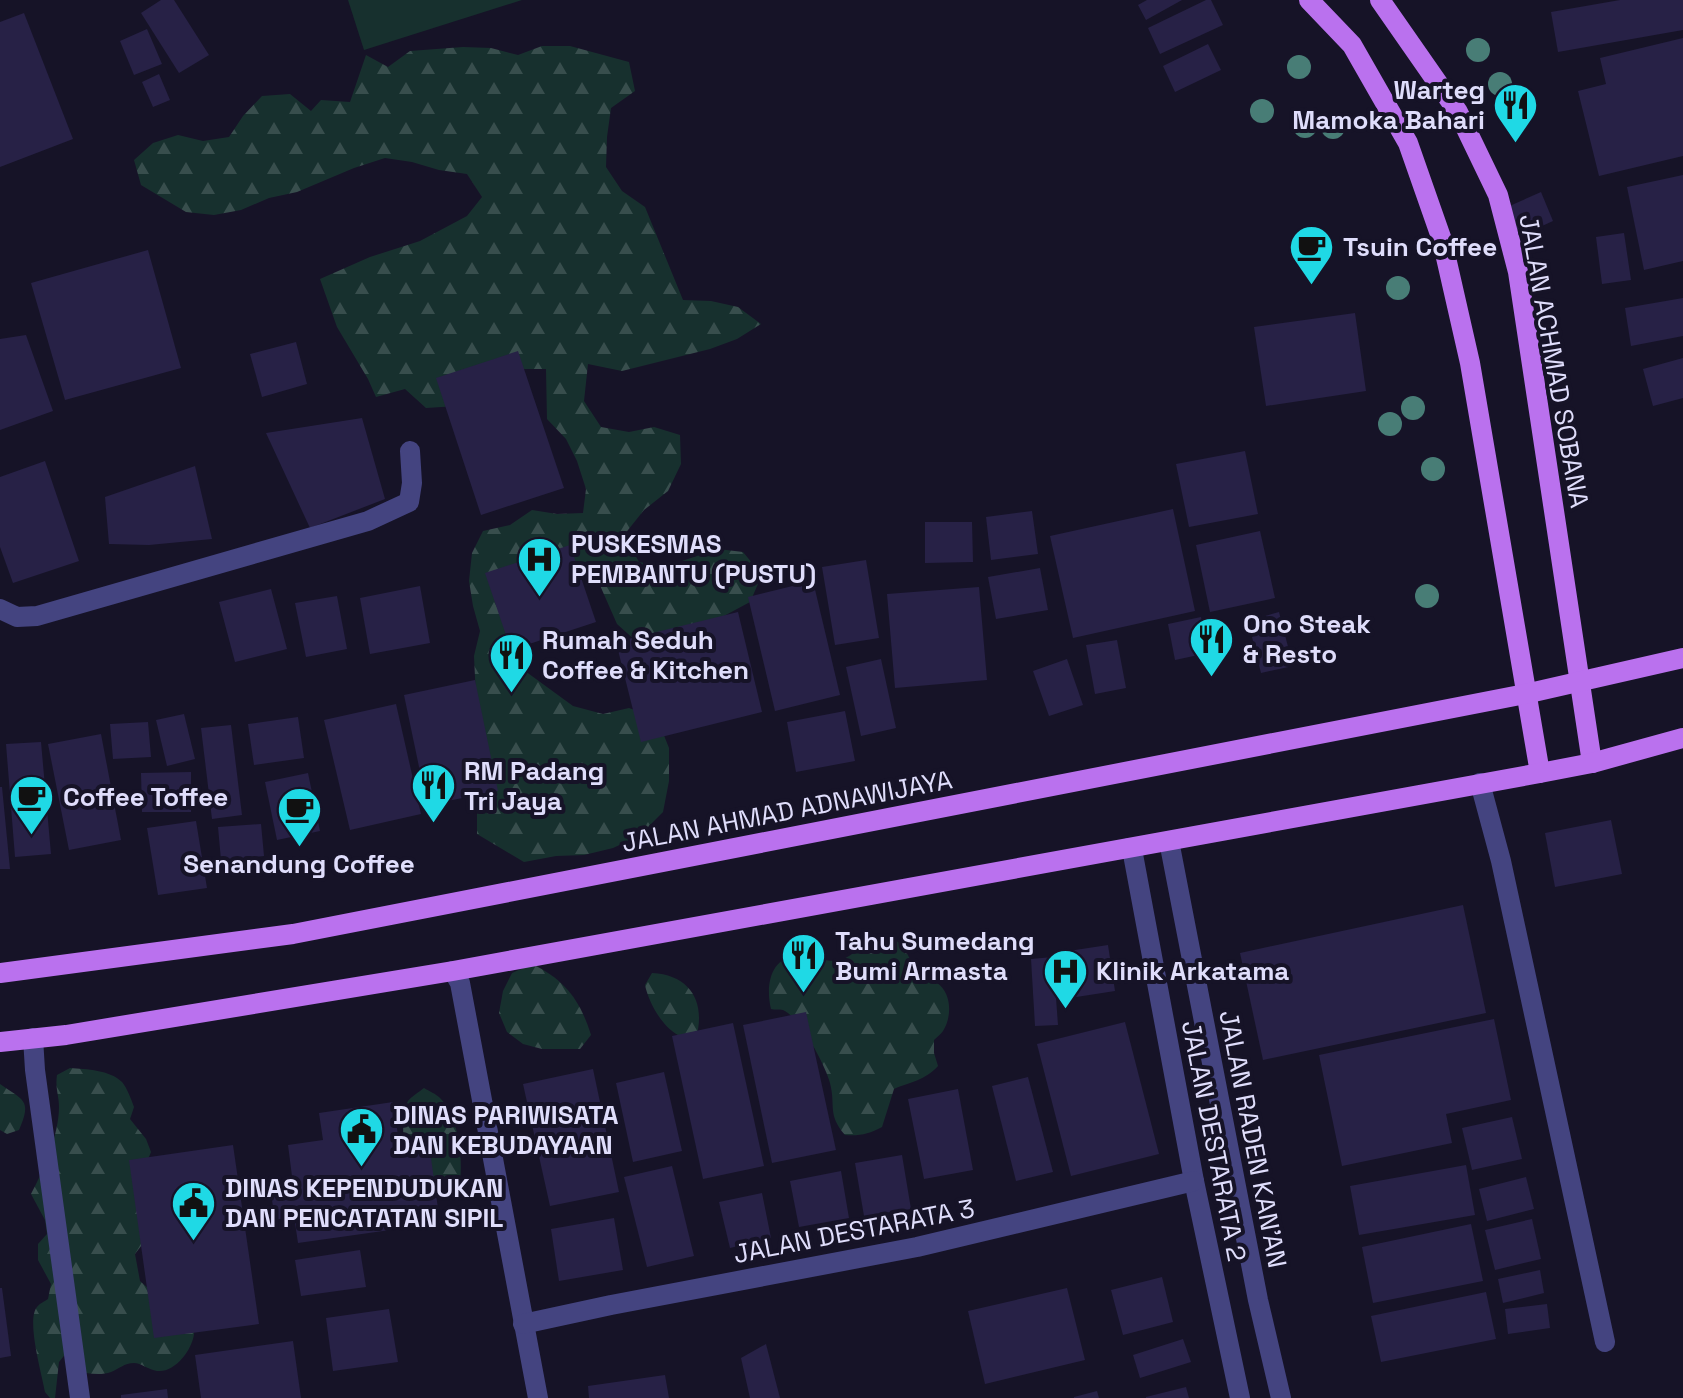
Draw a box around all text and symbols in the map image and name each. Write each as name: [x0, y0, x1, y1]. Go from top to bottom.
place label: Warteg Mamoka Bahari: [1292, 73, 1485, 137]
restaurant icon: Warteg Mamoka Bahari: [1492, 81, 1540, 144]
street label: JALAN ACHMAD SOBANA: [1511, 211, 1597, 511]
cafe icon: Tsuin Coffee: [1288, 223, 1336, 286]
place label: Tsuin Coffee: [1343, 230, 1497, 264]
place label: PUSKESMAS PEMBANTU (PUSTU): [571, 527, 816, 591]
hospital icon: PUSKESMAS PEMBANTU (PUSTU): [516, 535, 564, 598]
place label: Ono Steak & Resto: [1243, 607, 1371, 671]
restaurant icon: Ono Steak & Resto: [1188, 615, 1236, 678]
place label: Rumah Seduh Coffee & Kitchen: [542, 623, 749, 687]
restaurant icon: Rumah Seduh Coffee & Kitchen: [487, 631, 535, 694]
place label: RM Padang Tri Jaya: [464, 754, 604, 818]
restaurant icon: RM Padang Tri Jaya: [409, 762, 457, 825]
street label: JALAN AHMAD ADNAWIJAYA: [619, 762, 955, 860]
cafe icon: Coffee Toffee: [8, 773, 56, 836]
place label: Coffee Toffee: [63, 780, 228, 814]
cafe icon: Senandung Coffee: [275, 785, 323, 848]
place label: Senandung Coffee: [183, 847, 415, 881]
place label: Tahu Sumedang Bumi Armasta: [835, 924, 1035, 988]
restaurant icon: Tahu Sumedang Bumi Armasta: [780, 932, 828, 995]
hospital icon: Klinik Arkatama: [1041, 947, 1089, 1010]
place label: Klinik Arkatama: [1096, 954, 1289, 988]
street label: JALAN RADEN KAN'AN: [1211, 1007, 1295, 1271]
street label: JALAN DESTARATA 2: [1174, 1018, 1254, 1264]
place label: DINAS PARIWISATA DAN KEBUDAYAAN: [393, 1098, 619, 1162]
public building icon: DINAS PARIWISATA DAN KEBUDAYAAN: [338, 1106, 386, 1169]
place label: DINAS KEPENDUDUKAN DAN PENCATATAN SIPIL: [225, 1171, 503, 1235]
public building icon: DINAS KEPENDUDUKAN DAN PENCATATAN SIPIL: [170, 1179, 218, 1242]
street label: JALAN DESTARATA 3: [731, 1191, 977, 1271]

